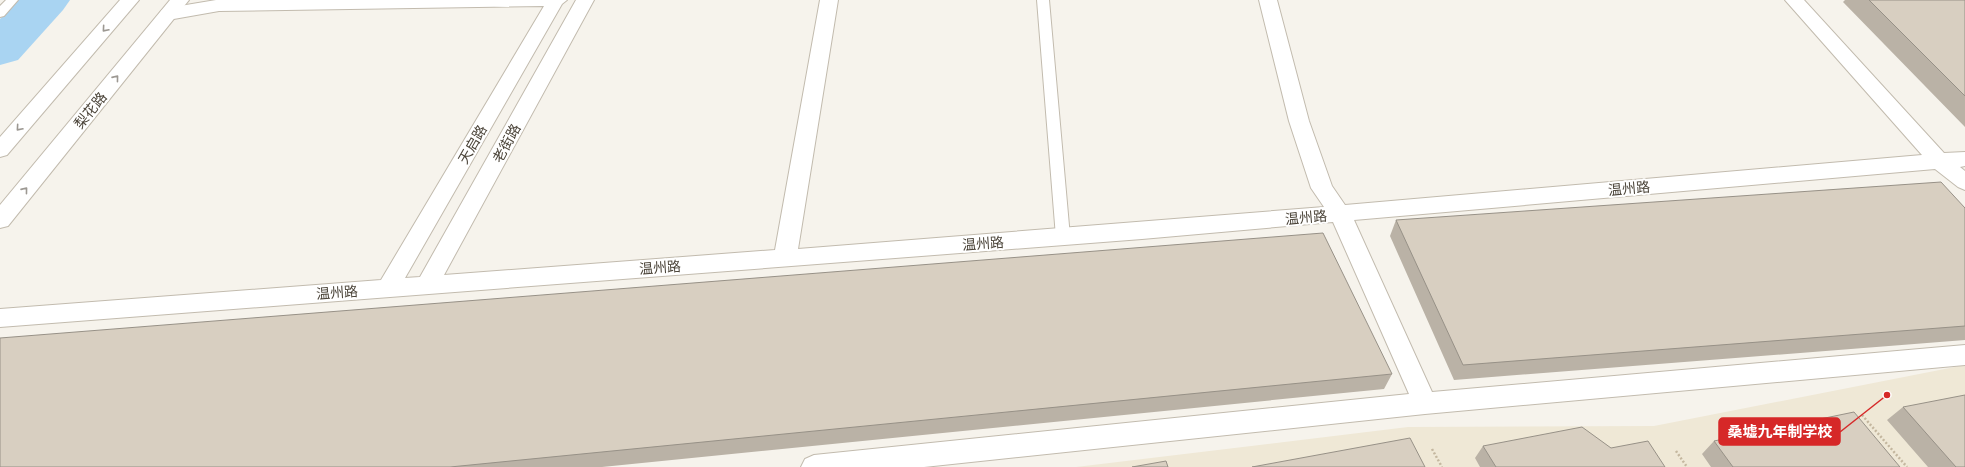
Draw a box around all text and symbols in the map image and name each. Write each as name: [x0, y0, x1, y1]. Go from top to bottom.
one-way arrow: [102, 25, 109, 32]
one-way arrow: [111, 76, 118, 83]
street label: 梨花路: [69, 88, 111, 132]
street label: 老街路: [488, 120, 524, 166]
street label: 天启路: [453, 121, 491, 167]
one-way arrow: [17, 123, 24, 130]
street label: 温州路: [1607, 177, 1651, 199]
one-way arrow: [20, 187, 27, 194]
street label: 温州路: [1284, 206, 1328, 228]
street label: 温州路: [961, 232, 1005, 254]
street label: 温州路: [638, 256, 682, 278]
street label: 温州路: [315, 281, 359, 303]
callout: 桑墟九年制学校: [1719, 418, 1840, 445]
text: 桑墟九年制学校: [1727, 421, 1833, 442]

